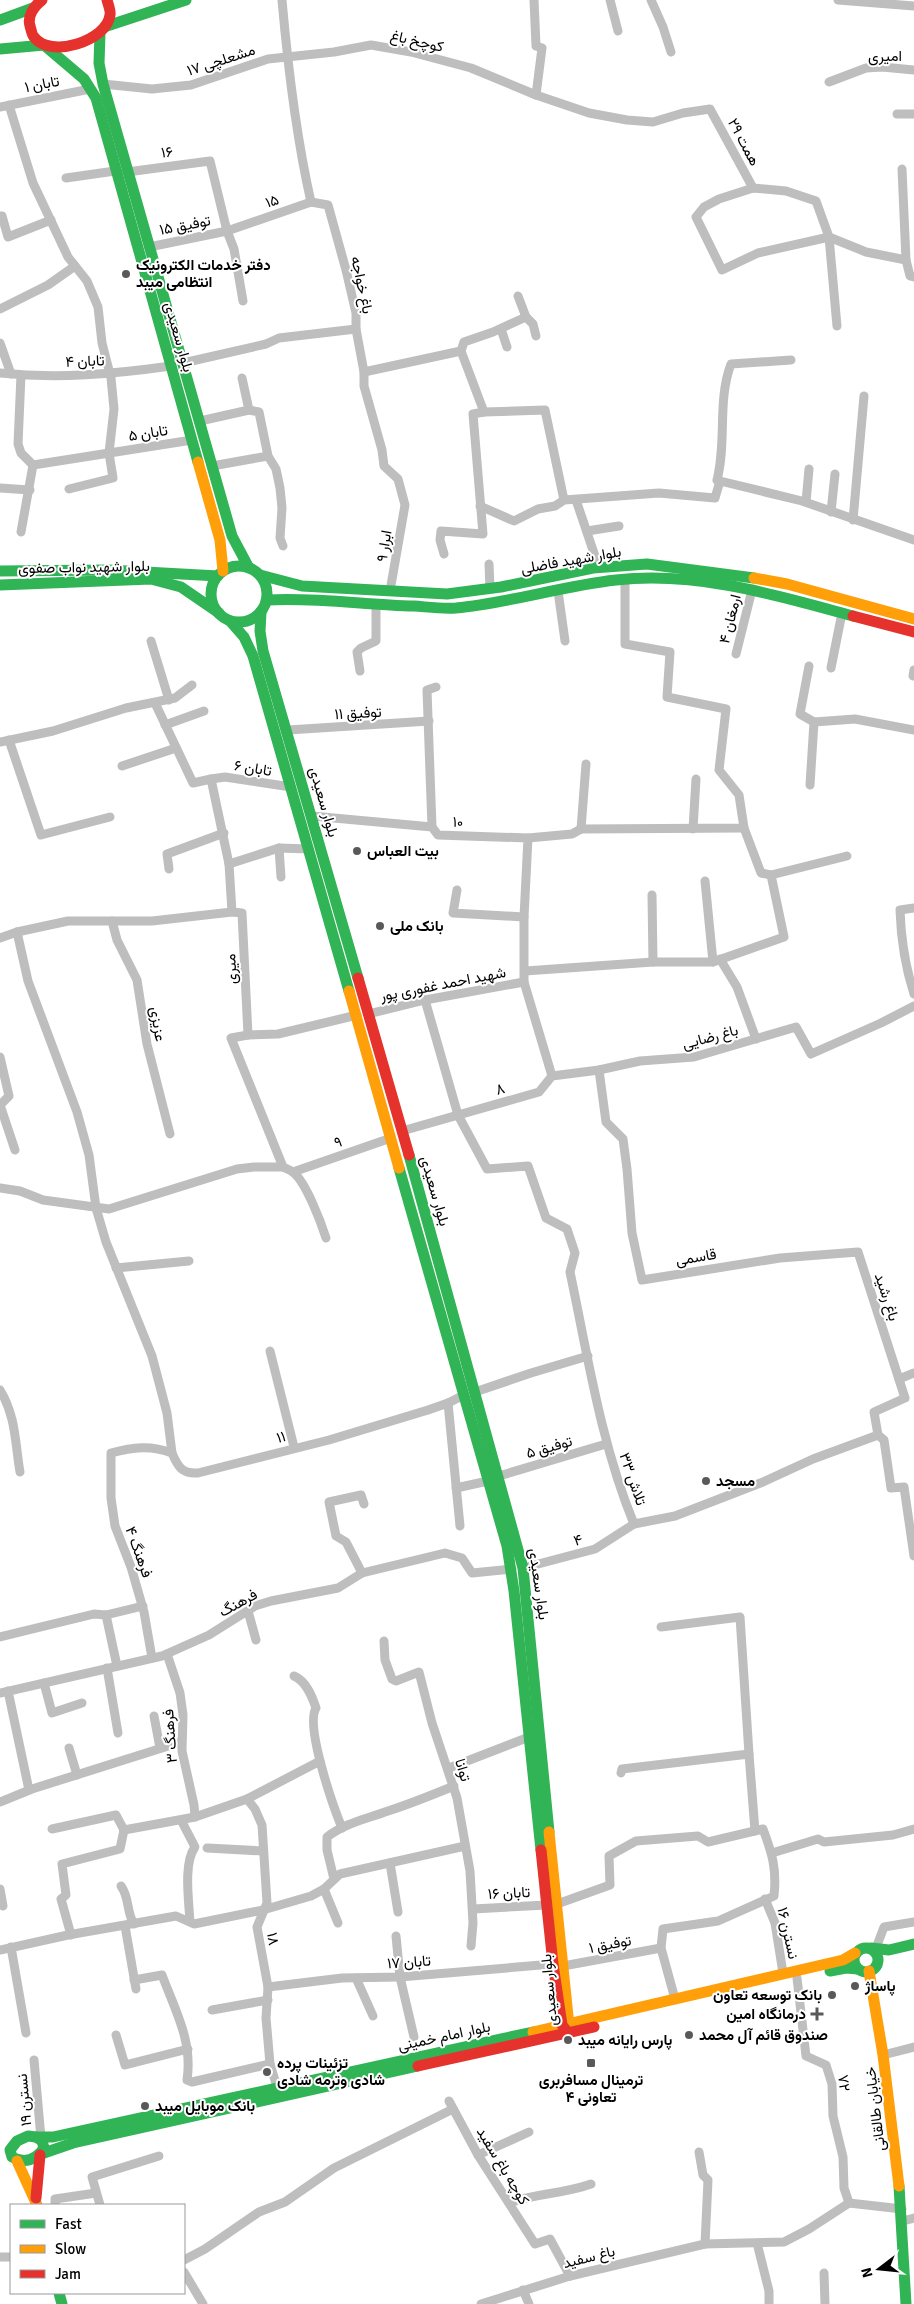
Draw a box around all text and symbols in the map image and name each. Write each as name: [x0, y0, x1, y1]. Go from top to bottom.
street label: کوچخ باغ: [388, 26, 446, 58]
street label: مشعلچی ۱۷: [185, 41, 258, 80]
street label: امیری: [868, 47, 902, 66]
street label: تابان ۱: [23, 72, 61, 96]
street label: همت ۲۹: [724, 115, 764, 169]
street label: ۱۶: [160, 142, 174, 162]
street label: ۱۵: [263, 190, 281, 212]
street label: توفیق ۱۵: [158, 211, 213, 240]
street label: باغ خواجه: [345, 255, 377, 316]
place label: دفتر خدمات الکترونیک انتظامی میبد: [136, 256, 271, 291]
marker: دفتر خدمات الکترونیک انتظامی میبد: [120, 268, 132, 280]
street label: بلوار سعیدی: [159, 300, 198, 374]
street label: تابان ۴: [65, 351, 105, 371]
street label: تابان ۵: [127, 421, 169, 445]
street label: ابرار ۹: [373, 529, 395, 563]
street label: بلوار شهید فاضلی: [519, 542, 623, 579]
street label: بلوار شهید نواب صفوی: [18, 557, 150, 578]
street label: ارمغان ۴: [715, 593, 745, 645]
street label: توفیق ۱۱: [334, 703, 382, 724]
street label: تابان ۶: [233, 756, 273, 780]
street label: بلوار سعیدی: [304, 765, 343, 839]
street label: ۱۰: [452, 813, 464, 831]
place label: بیت العباس: [367, 842, 439, 860]
marker: بیت العباس: [351, 845, 363, 857]
place label: بانک ملی: [390, 917, 444, 935]
marker: بانک ملی: [374, 920, 386, 932]
street label: میری: [221, 953, 242, 985]
street label: شهید احمد غفوری پور: [378, 963, 508, 1006]
street label: عزیزی: [145, 1005, 170, 1043]
street label: باغ رضایی: [680, 1021, 740, 1055]
street label: ۸: [493, 1079, 507, 1099]
street label: ۹: [332, 1132, 344, 1152]
street label: بلوار سعیدی: [415, 1154, 454, 1228]
street label: قاسمی: [674, 1245, 718, 1270]
street label: باغ رشید: [869, 1271, 903, 1324]
street label: ۱۱: [275, 1427, 287, 1447]
street label: توفیق ۵: [524, 1432, 575, 1463]
street label: تلاش ۳۳: [615, 1450, 650, 1508]
place label: مسجد: [716, 1472, 755, 1490]
marker: مسجد: [700, 1475, 712, 1487]
street label: فرهنگ ۴: [121, 1524, 157, 1580]
street label: ۴: [571, 1530, 585, 1550]
street label: بلوار سعیدی: [524, 1547, 553, 1621]
street label: فرهنگ: [216, 1585, 260, 1621]
street label: فرهنگ ۳: [159, 1708, 181, 1764]
street label: توانا: [451, 1756, 475, 1784]
street label: تابان ۱۶: [487, 1883, 531, 1903]
street label: نسترن ۱۶: [773, 1905, 803, 1961]
street label: ۱۸: [263, 1931, 283, 1947]
street label: توفیق ۱: [587, 1931, 633, 1958]
street label: تابان ۱۷: [386, 1951, 432, 1973]
street label: بلوار سعیدی: [537, 1953, 562, 2027]
place label: پاساژ: [864, 1977, 896, 1996]
marker: پاساژ: [849, 1980, 861, 1992]
place label: بانک توسعه تعاون: [713, 1986, 822, 2004]
marker: بانک توسعه تعاون: [826, 1989, 838, 2001]
place label: درمانگاه امین: [726, 2005, 806, 2023]
marker: درمانگاه امین: [810, 2007, 824, 2021]
street label: بلوار امام خمینی: [396, 2017, 492, 2056]
place label: صندوق قائم آل محمد: [699, 2026, 828, 2045]
marker: صندوق قائم آل محمد: [683, 2029, 695, 2041]
place label: پارس رایانه میبد: [578, 2031, 673, 2050]
marker: پارس رایانه میبد: [562, 2034, 574, 2046]
place label: تزئینات پرده شادی وترمه شادی: [277, 2054, 385, 2089]
marker: ترمینال مسافربری تعاونی ۴: [585, 2057, 597, 2069]
marker: تزئینات پرده شادی وترمه شادی: [261, 2066, 273, 2078]
street label: خیابان طالقانی: [861, 2066, 890, 2152]
place label: ترمینال مسافربری تعاونی ۴: [539, 2071, 643, 2106]
street label: نسترن ۱۹: [13, 2073, 35, 2127]
street label: ۷۲: [834, 2073, 854, 2093]
place label: بانک موبایل میبد: [155, 2097, 255, 2115]
marker: بانک موبایل میبد: [139, 2100, 151, 2112]
street label: کوچه باغ سفید: [471, 2124, 533, 2209]
legend: [10, 2204, 185, 2294]
text: Fast: [55, 2215, 82, 2233]
text: Slow: [55, 2240, 86, 2258]
street label: باغ سفید: [561, 2242, 617, 2274]
north arrow: [854, 2244, 904, 2294]
text: Jam: [55, 2265, 81, 2283]
text: N: [857, 2265, 876, 2279]

